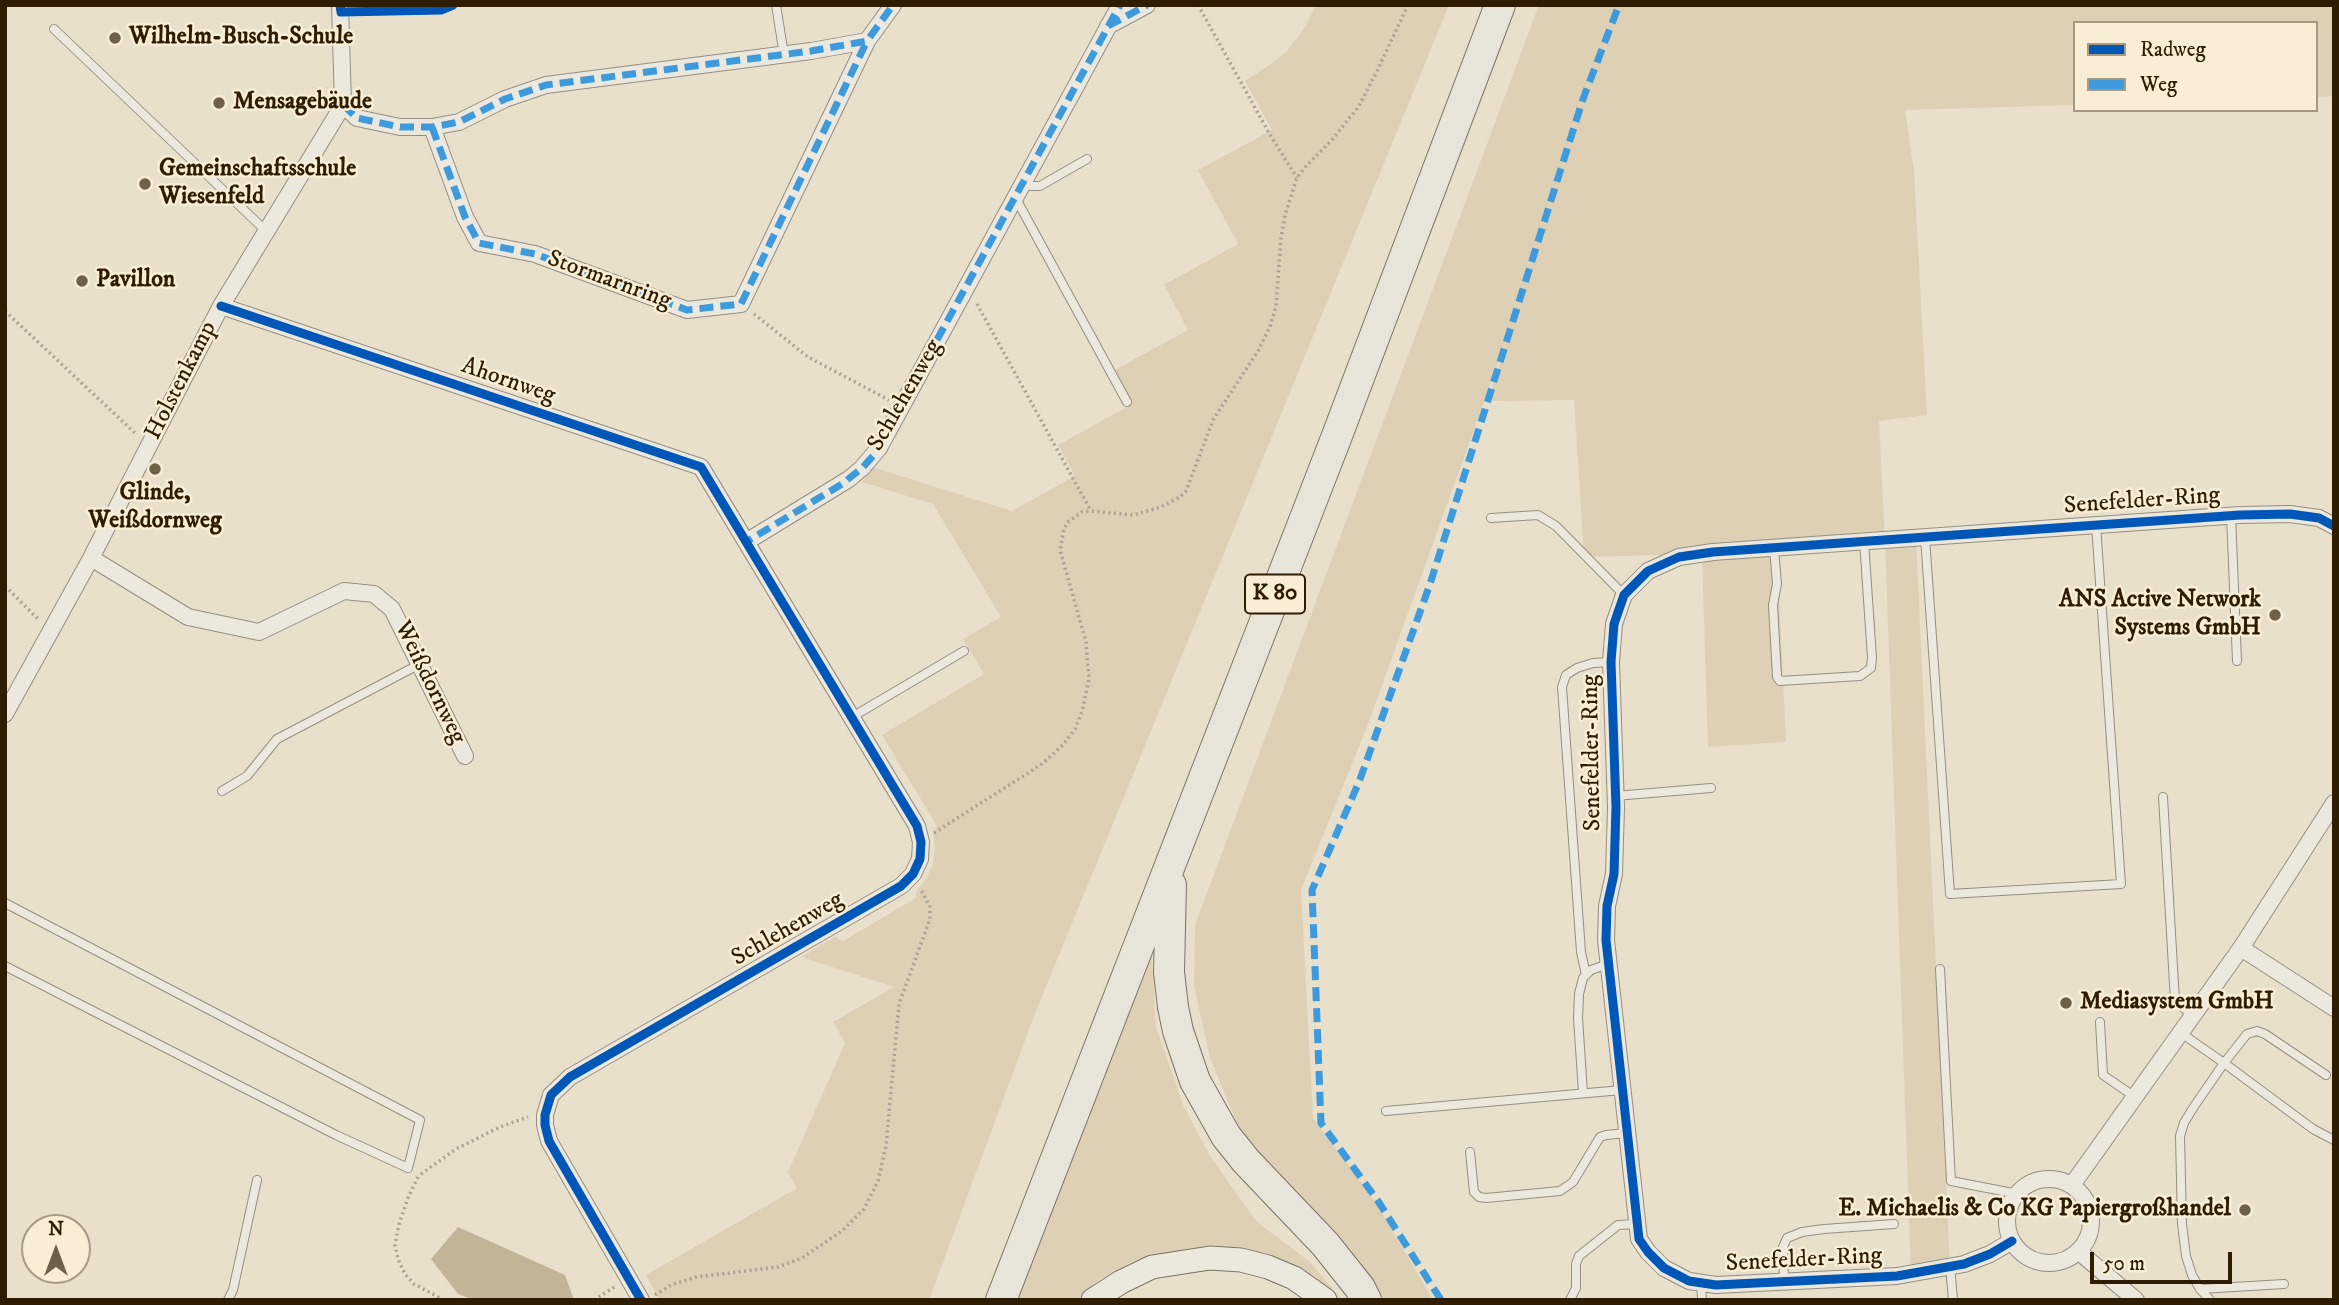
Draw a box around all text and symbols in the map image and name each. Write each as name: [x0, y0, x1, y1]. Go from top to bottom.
legend: [2073, 21, 2318, 112]
place label: Wilhelm-Busch-Schule: [129, 24, 353, 52]
marker: Wilhelm-Busch-Schule: [107, 30, 123, 46]
text: Radweg: [2140, 37, 2206, 63]
text: Weg: [2140, 72, 2177, 98]
place label: Mensagebäude: [233, 89, 372, 117]
marker: Mensagebäude: [211, 95, 227, 111]
place label: Gemeinschaftsschule Wiesenfeld: [159, 156, 356, 212]
marker: Gemeinschaftsschule Wiesenfeld: [137, 176, 153, 192]
street label: Stormarnring: [543, 245, 675, 317]
place label: Pavillon: [96, 267, 175, 295]
marker: Pavillon: [74, 273, 90, 289]
street label: Holstenkamp: [140, 317, 224, 445]
street label: Schlehenweg: [862, 335, 950, 457]
street label: Ahornweg: [457, 352, 559, 412]
marker: Glinde, Weißdornweg: [147, 461, 163, 477]
place label: Glinde, Weißdornweg: [88, 480, 222, 536]
street label: Senefelder-Ring: [2063, 482, 2221, 522]
road number: K 80: [1245, 574, 1305, 614]
place label: ANS Active Network Systems GmbH: [2059, 587, 2261, 643]
marker: ANS Active Network Systems GmbH: [2267, 607, 2283, 623]
street label: Weißdornweg: [387, 617, 471, 749]
street label: Senefelder-Ring: [1577, 674, 1609, 832]
street label: Schlehenweg: [727, 886, 849, 974]
place label: Mediasystem GmbH: [2080, 989, 2274, 1017]
marker: Mediasystem GmbH: [2058, 995, 2074, 1011]
place label: E. Michaelis & Co KG Papiergroßhandel: [1838, 1196, 2231, 1224]
marker: E. Michaelis & Co KG Papiergroßhandel: [2237, 1202, 2253, 1218]
north arrow: [21, 1214, 91, 1284]
text: N: [48, 1218, 64, 1241]
scale bar: [2094, 1238, 2236, 1282]
street label: Senefelder-Ring: [1725, 1243, 1883, 1279]
text: 50 m: [2103, 1251, 2145, 1277]

